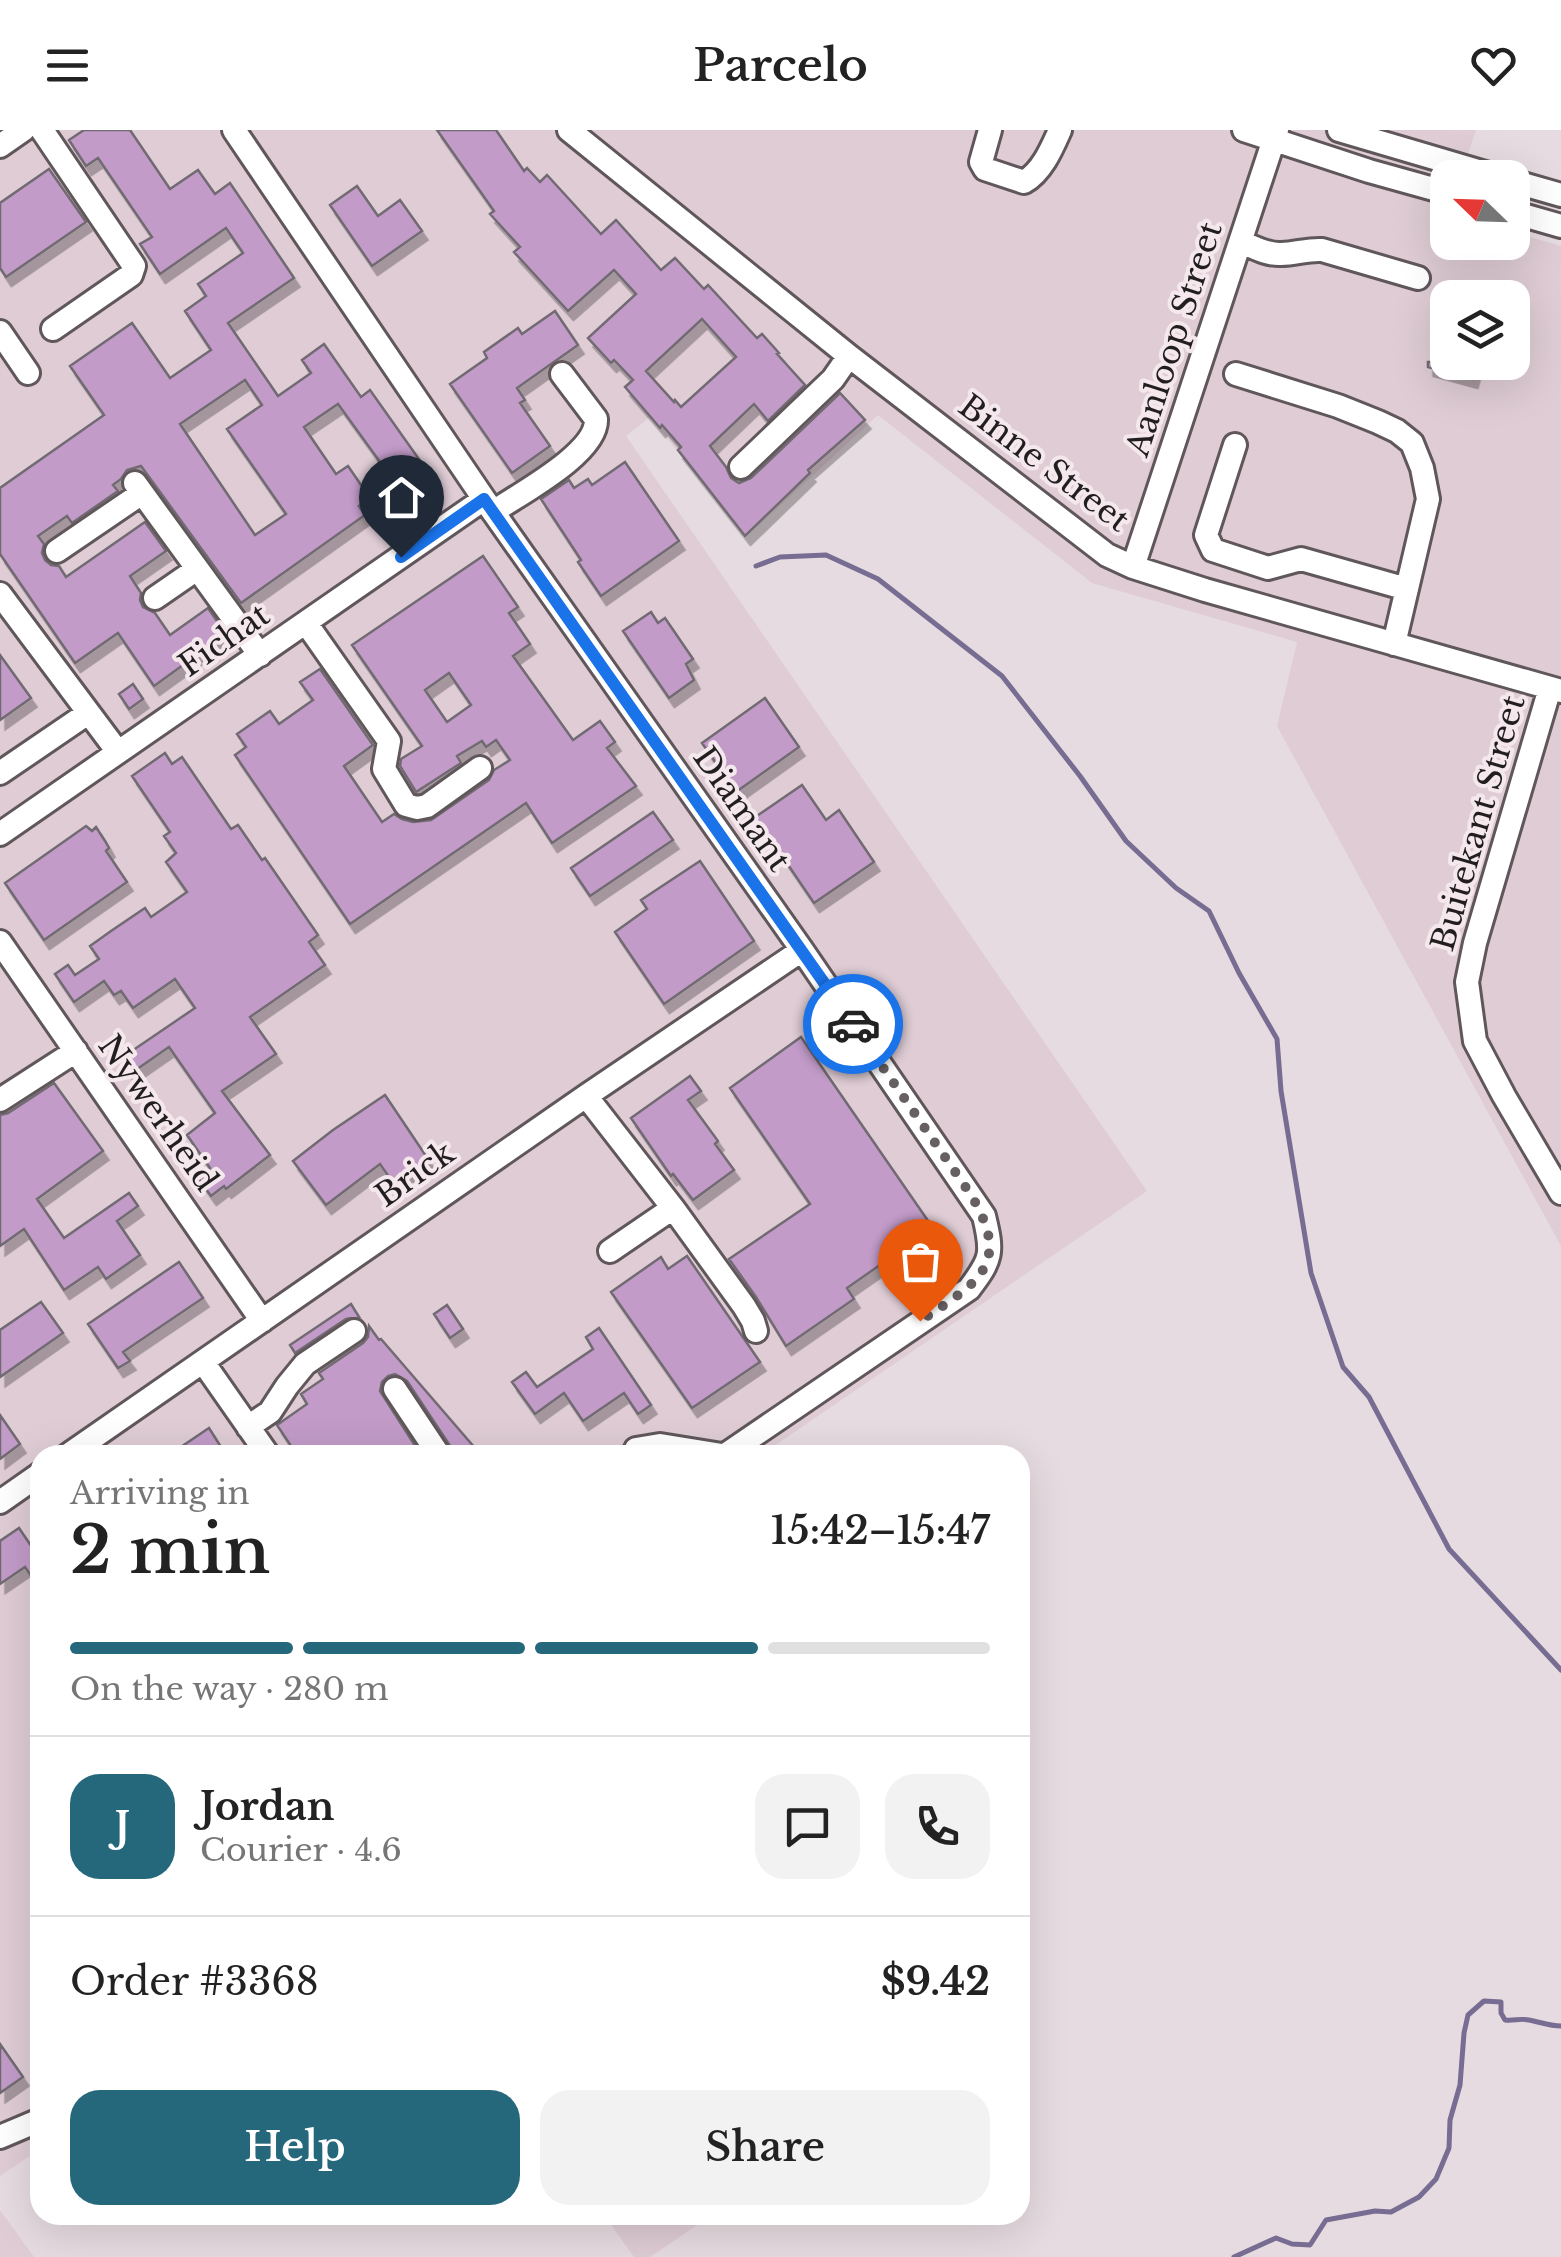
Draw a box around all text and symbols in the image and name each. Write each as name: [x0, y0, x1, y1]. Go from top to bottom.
text: Parcelo: [693, 37, 868, 93]
icon: menu: [40, 38, 95, 93]
icon: heart: [1466, 38, 1521, 93]
north arrow: [1430, 160, 1530, 260]
map controls: [1430, 160, 1530, 380]
street label: Aanloop Street: [1117, 217, 1231, 462]
button: layers: [1430, 280, 1530, 380]
street label: Binne Street: [951, 386, 1137, 540]
pin: [359, 455, 444, 558]
icon: home: [374, 470, 429, 525]
street label: Fichat: [171, 595, 277, 685]
street label: Buitekant Street: [1422, 691, 1534, 955]
street label: Diamant: [685, 739, 799, 879]
courier: [803, 974, 903, 1074]
icon: car: [826, 997, 881, 1052]
street label: Nywerheid: [90, 1027, 226, 1199]
street label: Brick: [368, 1132, 463, 1216]
pin: [878, 1219, 963, 1322]
icon: bag: [893, 1234, 948, 1289]
text: Arriving in: [70, 1473, 249, 1513]
text: 15:42–15:47: [771, 1507, 990, 1554]
text: 2 min: [70, 1510, 270, 1591]
text: On the way · 280 m: [70, 1669, 389, 1709]
button: chat: [755, 1774, 860, 1879]
button: phone: [885, 1774, 990, 1879]
text: Jordan: [200, 1783, 334, 1830]
text: J: [115, 1803, 130, 1850]
text: Courier · 4.6: [200, 1830, 402, 1870]
text: Order #3368: [70, 1958, 319, 2005]
text: $9.42: [881, 1958, 990, 2005]
button: Help: [70, 2090, 520, 2205]
button: Share: [540, 2090, 990, 2205]

